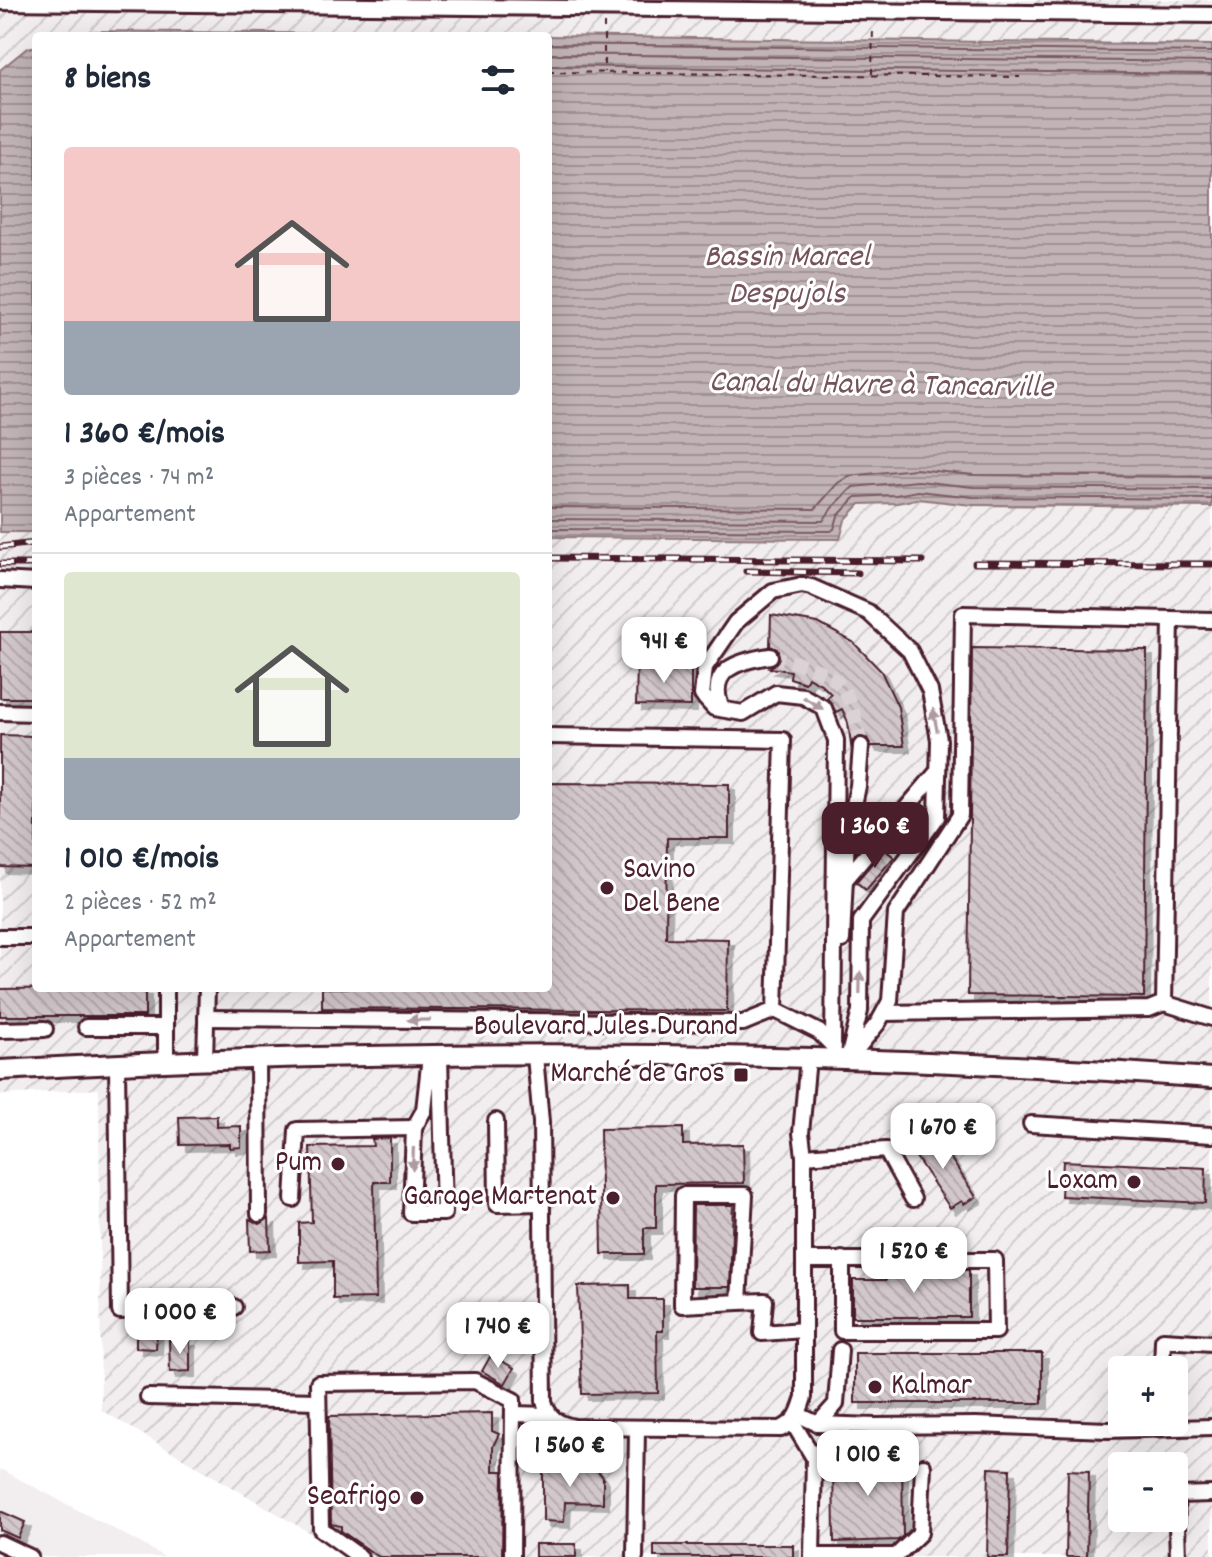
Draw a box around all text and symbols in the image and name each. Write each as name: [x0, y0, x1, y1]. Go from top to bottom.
text: 8 biens: [64, 56, 151, 105]
icon: filters: [476, 58, 520, 102]
icon: home: [220, 199, 364, 343]
water label: Bassin Marcel Despujols: [704, 236, 872, 319]
water label: Canal du Havre à Tancarville: [709, 361, 1055, 413]
text: 1 360 €/mois: [64, 411, 225, 460]
text: 3 pièces · 74 m²: [64, 460, 214, 497]
text: Appartement: [64, 497, 196, 534]
pin: 941 €: [608, 617, 720, 685]
icon: home: [220, 624, 364, 768]
text: 941 €: [640, 624, 688, 661]
one-way arrow: [802, 696, 824, 710]
one-way arrow: [929, 707, 941, 732]
pin: 1 360 €: [801, 802, 949, 870]
text: 1 360 €: [840, 809, 910, 846]
text: 1 010 €/mois: [64, 836, 219, 885]
place label: Savino Del Bene: [623, 850, 720, 927]
marker: Savino Del Bene: [598, 879, 616, 897]
text: 2 pièces · 52 m²: [64, 885, 217, 922]
text: Appartement: [64, 922, 196, 959]
one-way arrow: [854, 970, 866, 995]
street label: Boulevard Jules Durand: [474, 1007, 738, 1050]
one-way arrow: [406, 1014, 431, 1026]
place label: Marché de Gros: [550, 1054, 725, 1097]
marker: Marché de Gros: [732, 1066, 750, 1084]
pin: 1 670 €: [869, 1103, 1017, 1171]
text: 1 670 €: [909, 1110, 977, 1147]
place label: Pum: [275, 1143, 322, 1186]
one-way arrow: [406, 1147, 419, 1172]
marker: Pum: [329, 1155, 347, 1173]
place label: Loxam: [1047, 1161, 1118, 1204]
marker: Loxam: [1125, 1173, 1143, 1191]
place label: Garage Martenat: [403, 1177, 597, 1220]
marker: Garage Martenat: [604, 1189, 622, 1207]
pin: 1 520 €: [840, 1227, 988, 1295]
text: 1 520 €: [879, 1234, 949, 1271]
pin: 1 000 €: [106, 1288, 254, 1356]
text: 1 000 €: [143, 1295, 217, 1332]
pin: 1 740 €: [424, 1302, 572, 1370]
text: 1 740 €: [464, 1309, 532, 1346]
map controls: [1108, 1356, 1188, 1532]
button: +: [1108, 1356, 1188, 1436]
place label: Kalmar: [891, 1366, 972, 1409]
marker: Kalmar: [866, 1378, 884, 1396]
pin: 1 560 €: [496, 1421, 644, 1489]
text: 1 560 €: [534, 1428, 606, 1465]
pin: 1 010 €: [794, 1430, 942, 1498]
text: 1 010 €: [835, 1437, 901, 1474]
button: −: [1108, 1452, 1188, 1532]
place label: Seafrigo: [307, 1477, 401, 1520]
marker: Seafrigo: [408, 1489, 426, 1507]

